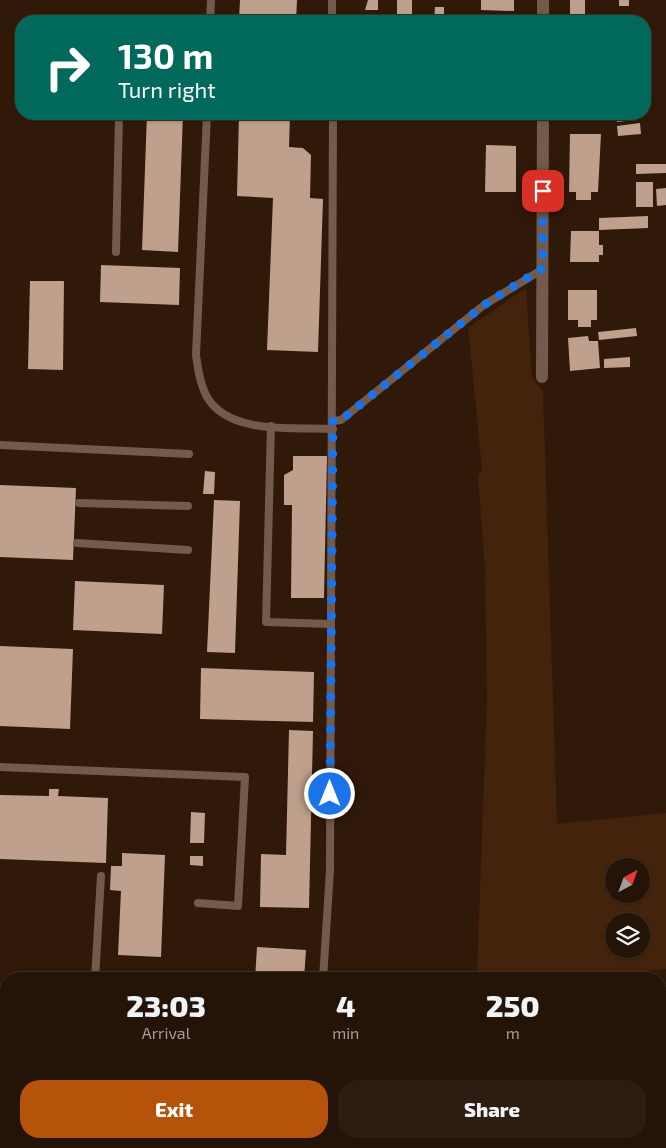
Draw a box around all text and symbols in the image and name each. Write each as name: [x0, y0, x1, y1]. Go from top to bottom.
text: 130 m: [118, 34, 213, 76]
icon: right: [35, 35, 100, 100]
text: Turn right: [118, 76, 216, 102]
pin: [522, 170, 564, 212]
icon: arrive: [529, 177, 557, 205]
position arrow: [303, 767, 355, 819]
north arrow: [605, 858, 650, 902]
map controls: [605, 858, 650, 958]
button: layers: [605, 913, 650, 958]
text: 23:03: [126, 987, 206, 1023]
text: 4: [336, 987, 356, 1023]
text: 250: [486, 987, 540, 1023]
text: Arrival: [142, 1023, 190, 1042]
text: min: [332, 1023, 359, 1042]
text: m: [506, 1023, 520, 1042]
button: Exit: [20, 1080, 328, 1138]
button: Share: [338, 1080, 646, 1138]

